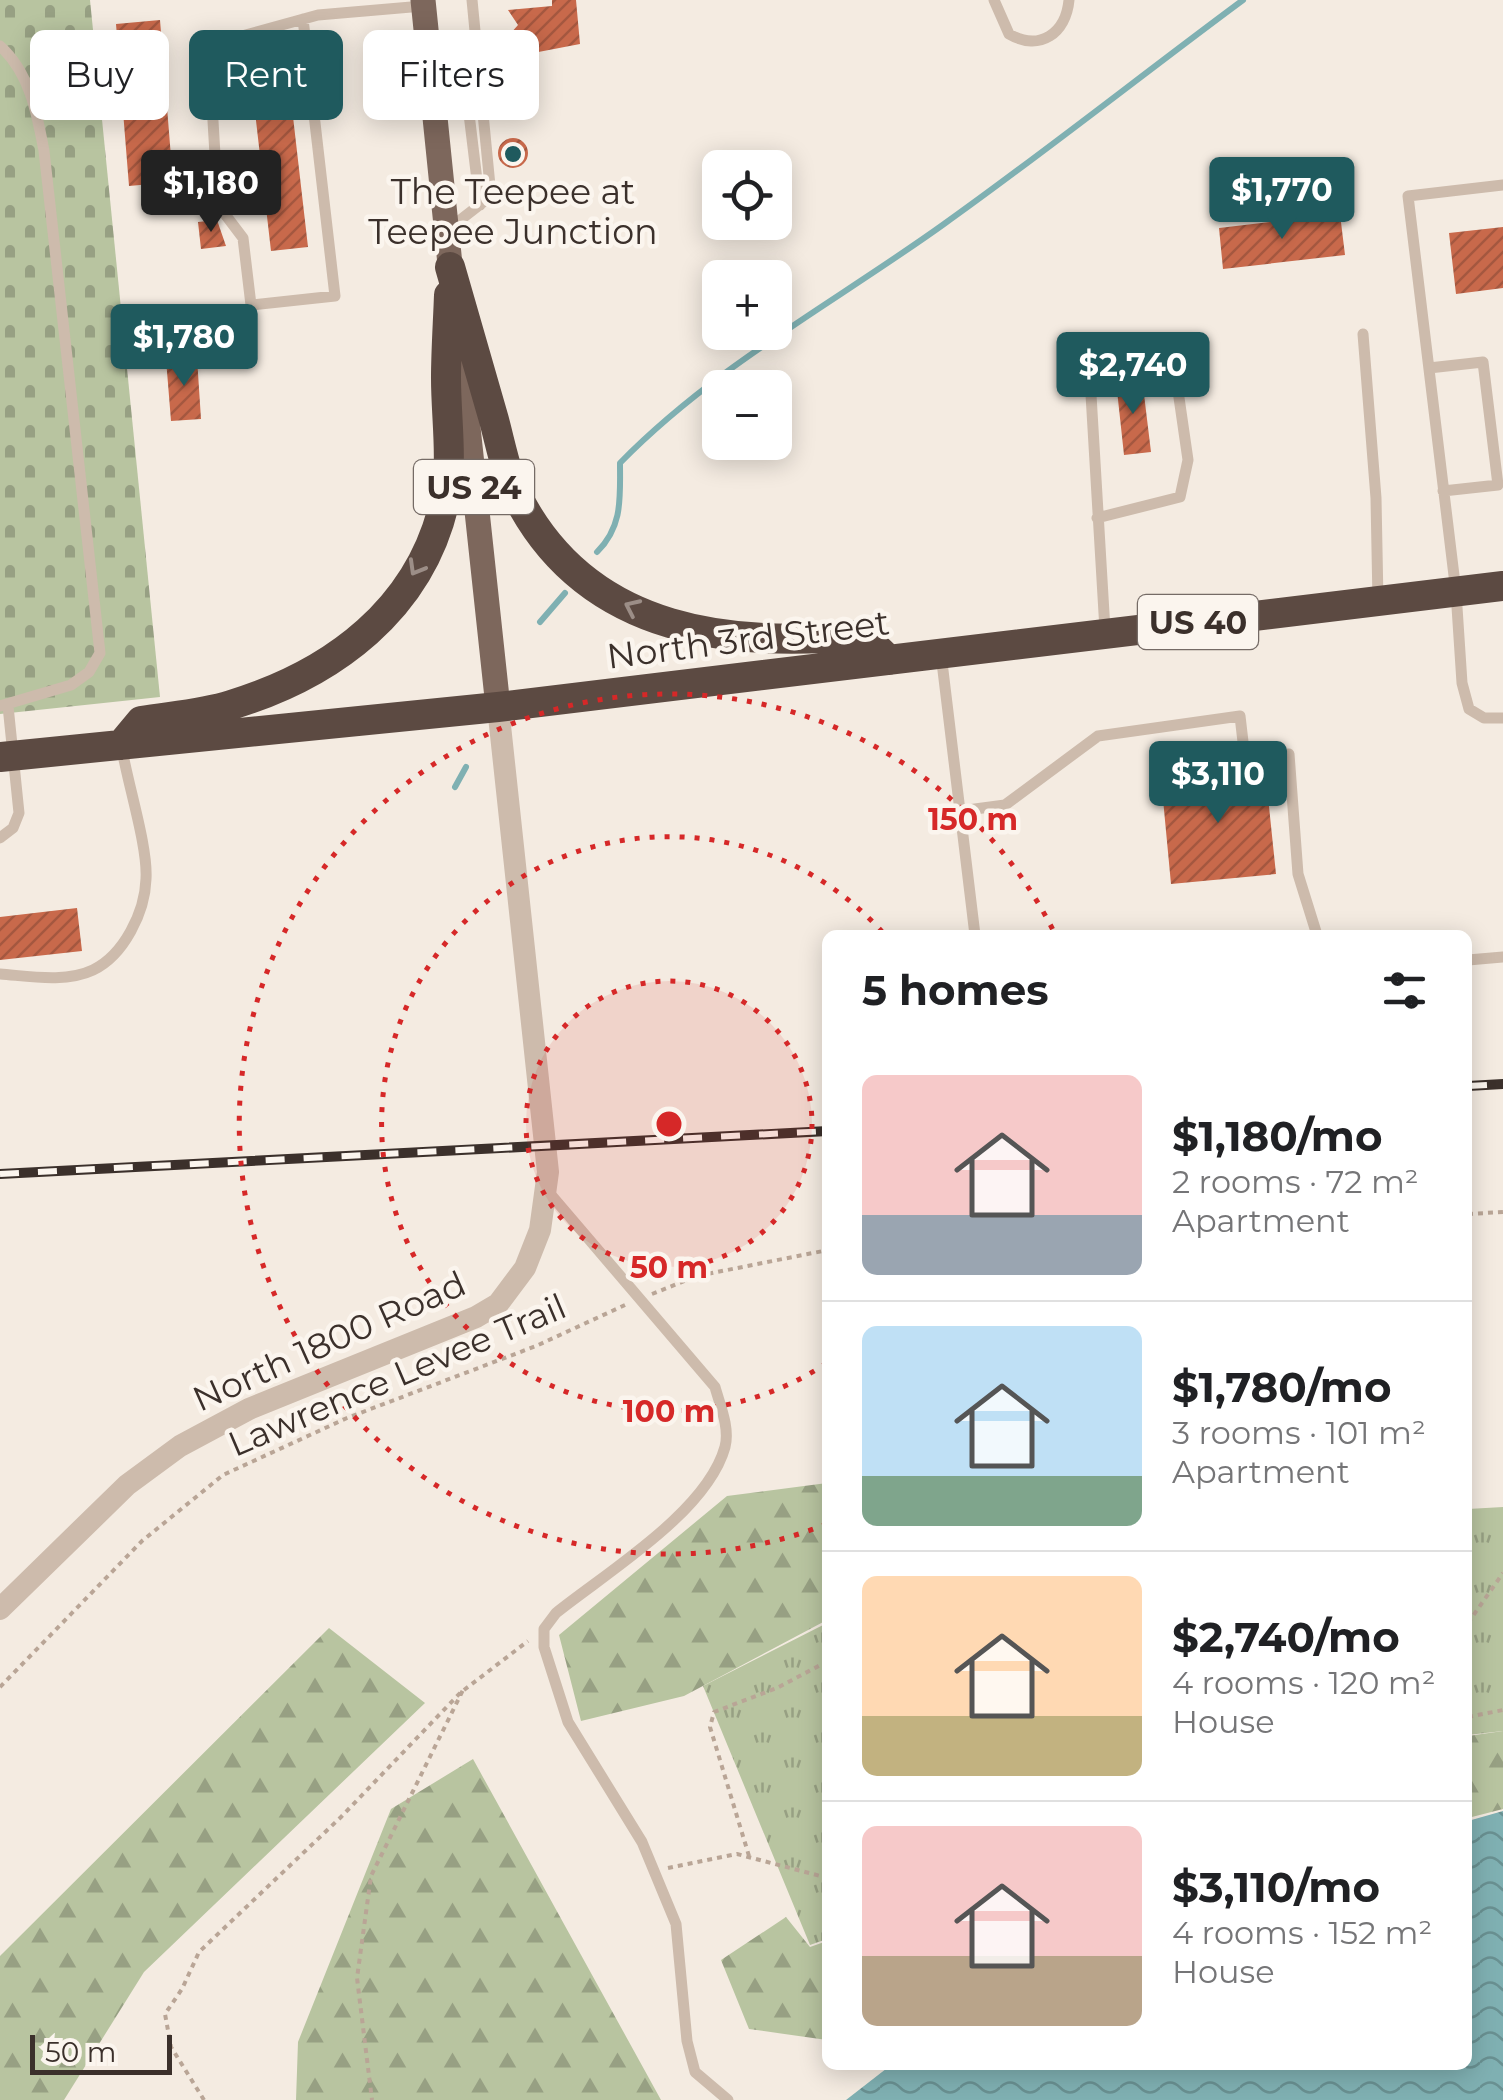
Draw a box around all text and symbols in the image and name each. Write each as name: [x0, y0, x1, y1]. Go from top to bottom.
chip: Buy: [30, 30, 169, 120]
chip: Rent: [189, 30, 343, 120]
chip: Filters: [363, 30, 539, 120]
marker: The Teepee at Teepee Junction: [502, 143, 524, 165]
pin: $1,180: [130, 150, 292, 235]
map controls: [702, 150, 792, 460]
button: locate: [702, 150, 792, 240]
pin: $1,770: [1201, 157, 1363, 242]
text: $1,180: [163, 163, 259, 202]
place label: The Teepee at Teepee Junction: [368, 170, 658, 253]
text: $1,770: [1231, 170, 1333, 209]
button: +: [702, 260, 792, 350]
pin: $1,780: [103, 304, 265, 389]
text: $1,780: [133, 317, 235, 356]
pin: $2,740: [1052, 332, 1214, 417]
text: $2,740: [1078, 345, 1188, 384]
button: −: [702, 370, 792, 460]
road number: US 24: [414, 460, 534, 514]
one-way arrow: [409, 557, 429, 575]
road number: US 40: [1138, 595, 1258, 649]
street label: North 3rd Street: [604, 600, 892, 678]
one-way arrow: [625, 600, 643, 620]
pin: $3,110: [1137, 741, 1299, 826]
text: $3,110: [1171, 754, 1265, 793]
text: 150 m: [928, 801, 1018, 838]
icon: filters: [1377, 963, 1432, 1018]
text: 5 homes: [862, 964, 1049, 1016]
centre of rings: [651, 1106, 687, 1142]
text: $1,180/mo: [1172, 1110, 1383, 1162]
icon: home: [942, 1115, 1062, 1235]
text: 2 rooms · 72 m²: [1172, 1162, 1419, 1201]
text: Apartment: [1172, 1201, 1350, 1240]
text: 50 m: [630, 1249, 708, 1286]
street label: North 1800 Road: [186, 1262, 472, 1420]
street label: Lawrence Levee Trail: [222, 1284, 572, 1466]
text: $1,780/mo: [1172, 1361, 1391, 1413]
icon: home: [942, 1366, 1062, 1486]
text: 100 m: [623, 1393, 715, 1430]
text: 3 rooms · 101 m²: [1172, 1413, 1426, 1452]
text: Apartment: [1172, 1452, 1350, 1491]
text: $2,740/mo: [1172, 1611, 1400, 1663]
icon: home: [942, 1616, 1062, 1736]
text: 4 rooms · 120 m²: [1172, 1663, 1435, 1702]
text: House: [1172, 1702, 1275, 1741]
text: $3,110/mo: [1172, 1861, 1380, 1913]
icon: home: [942, 1866, 1062, 1986]
text: 4 rooms · 152 m²: [1172, 1913, 1432, 1952]
text: House: [1172, 1952, 1275, 1991]
scale bar: [30, 2030, 172, 2074]
text: 50 m: [45, 2035, 116, 2069]

